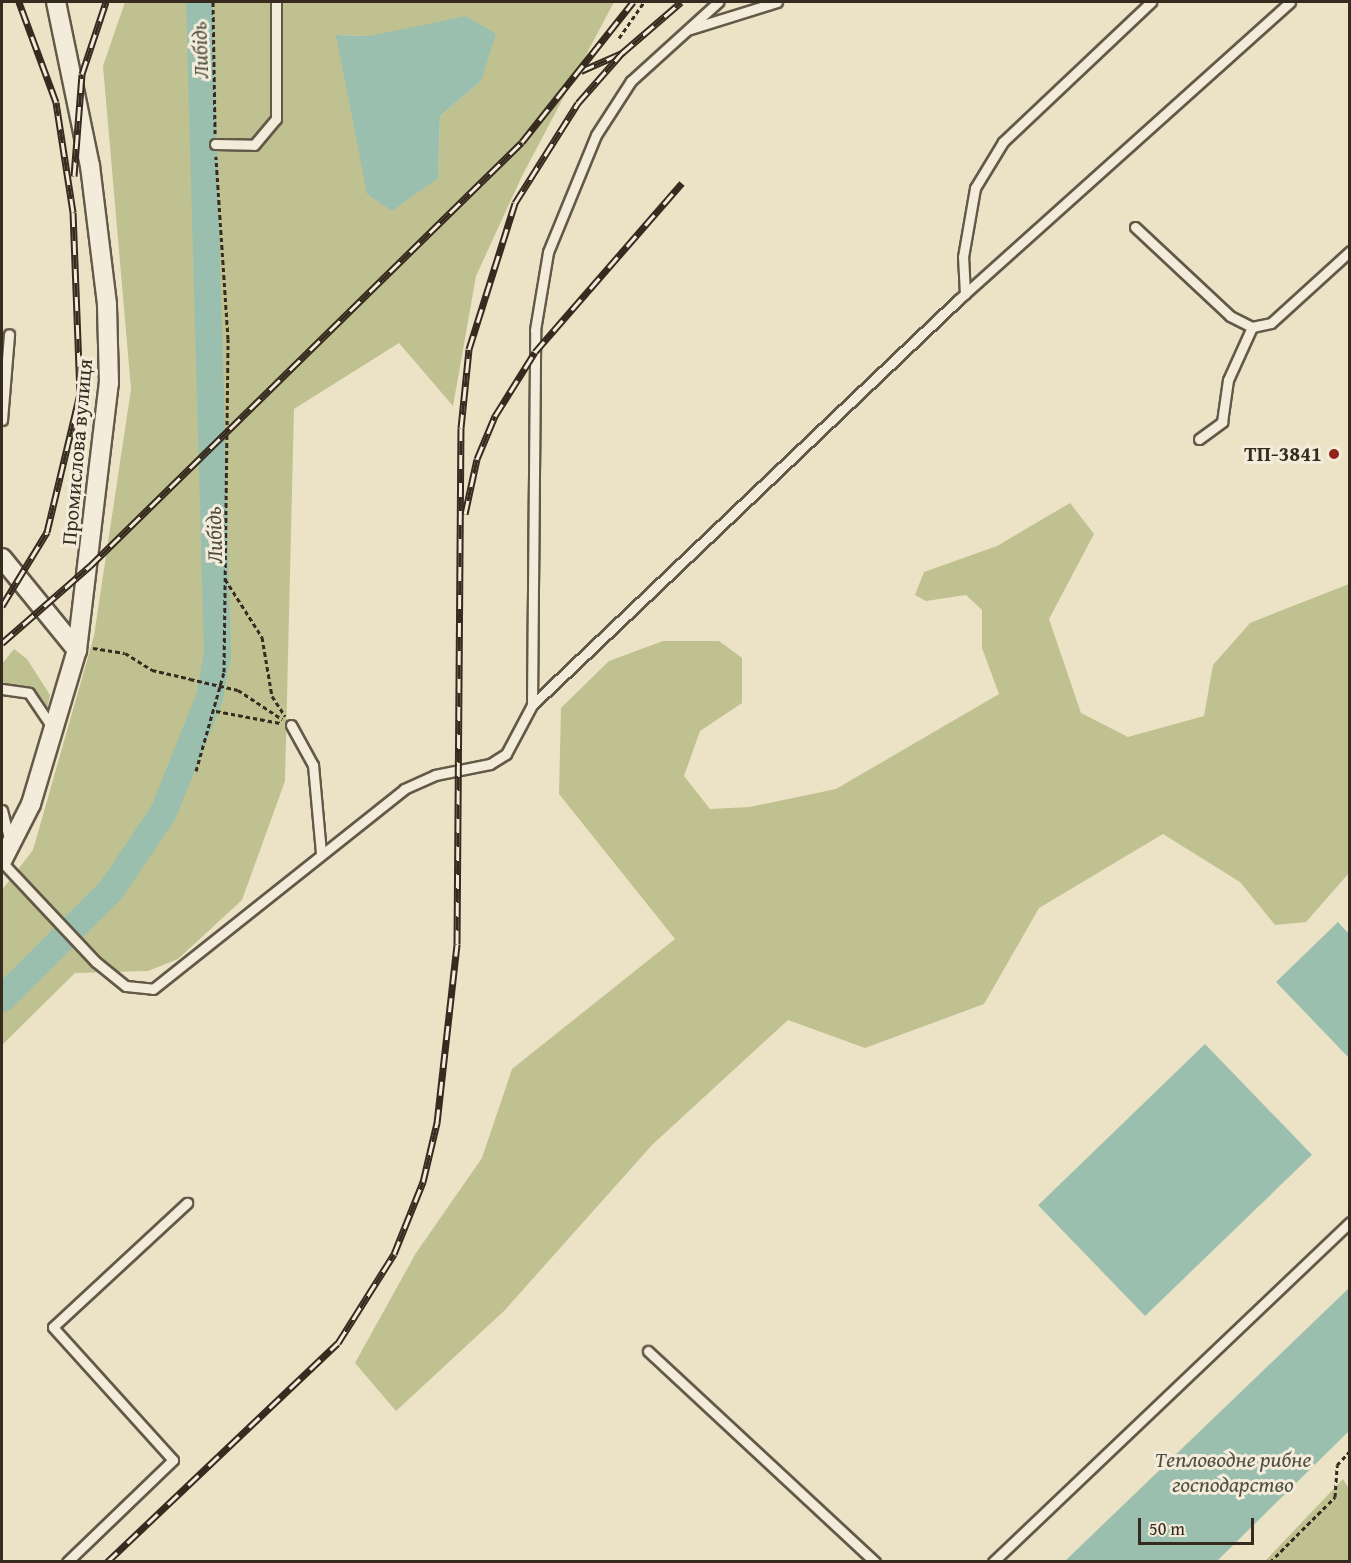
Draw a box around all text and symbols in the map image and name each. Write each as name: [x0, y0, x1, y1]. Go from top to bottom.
water label: Либідь: [186, 21, 214, 79]
street label: Промислова вулиця: [56, 358, 98, 546]
place label: ТП-3841: [1244, 441, 1322, 467]
marker: ТП-3841: [1327, 447, 1341, 461]
water label: Либідь: [200, 506, 228, 564]
water label: Тепловодне рибне господарство: [1155, 1446, 1311, 1498]
scale bar: [1141, 1506, 1256, 1544]
text: 50 m: [1149, 1515, 1185, 1542]

